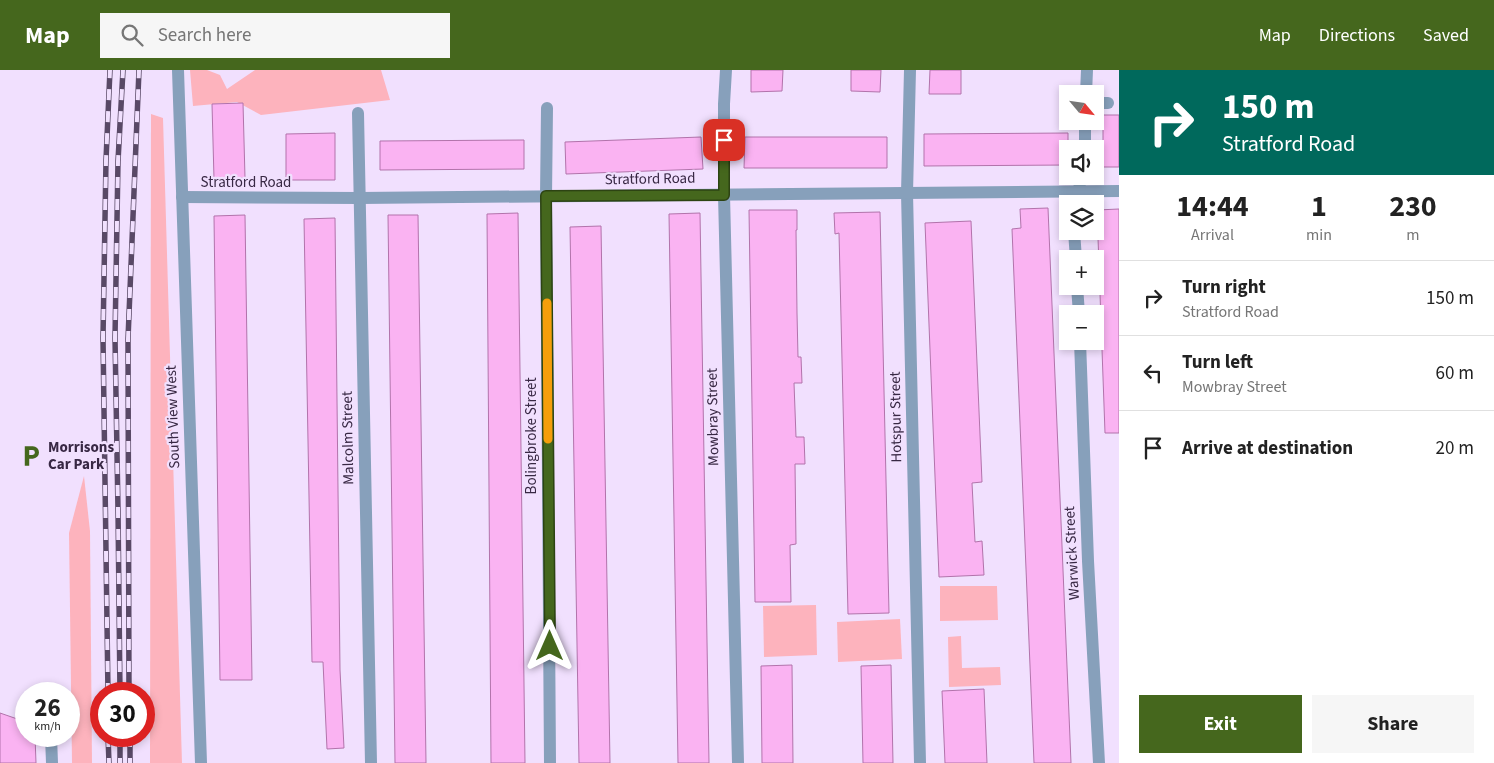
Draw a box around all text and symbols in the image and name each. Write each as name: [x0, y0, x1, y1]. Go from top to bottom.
search box: [100, 13, 450, 58]
text: Map: [25, 18, 70, 53]
icon: search: [118, 21, 146, 49]
text: Search here: [158, 22, 251, 49]
text: Map: [1259, 23, 1291, 48]
text: Directions: [1319, 23, 1395, 48]
text: Saved: [1423, 23, 1469, 48]
text: 150 m: [1222, 82, 1314, 132]
north arrow: [1059, 85, 1104, 130]
map controls: [1059, 85, 1104, 350]
icon: right: [1139, 90, 1204, 155]
pin: [703, 119, 745, 161]
icon: arrive: [710, 126, 738, 154]
text: Stratford Road: [1222, 128, 1355, 160]
button: sound: [1059, 140, 1104, 185]
street label: Stratford Road: [604, 168, 696, 190]
street label: Stratford Road: [201, 172, 291, 193]
text: 14:44: [1176, 185, 1249, 228]
text: 1: [1311, 185, 1327, 228]
text: 230: [1389, 185, 1437, 228]
button: layers: [1059, 195, 1104, 240]
text: Arrival: [1191, 224, 1234, 246]
text: min: [1306, 224, 1332, 246]
text: m: [1406, 224, 1420, 246]
button: +: [1059, 250, 1104, 295]
text: Turn right: [1182, 274, 1266, 301]
icon: right: [1139, 284, 1167, 312]
text: 150 m: [1426, 285, 1474, 312]
text: Stratford Road: [1182, 301, 1279, 323]
button: −: [1059, 305, 1104, 350]
text: Turn left: [1182, 349, 1253, 376]
icon: left: [1139, 359, 1167, 387]
text: 60 m: [1436, 360, 1474, 387]
street label: South View West: [161, 365, 185, 469]
street label: Mowbray Street: [702, 368, 724, 466]
street label: Hotspur Street: [885, 371, 907, 463]
text: Mowbray Street: [1182, 376, 1287, 398]
street label: Bolingbroke Street: [521, 378, 542, 494]
street label: Malcolm Street: [337, 391, 359, 485]
icon: arrive: [1139, 434, 1167, 462]
text: Arrive at destination: [1182, 435, 1353, 462]
text: 20 m: [1436, 435, 1474, 462]
place label: Morrisons Car Park: [48, 437, 114, 475]
parking icon: Morrisons Car Park: [18, 443, 44, 469]
street label: Warwick Street: [1059, 506, 1085, 600]
position arrow: [523, 619, 575, 671]
speed limit sign: 30: [90, 682, 155, 747]
text: 26: [34, 690, 61, 726]
button: Exit: [1139, 695, 1302, 753]
button: Share: [1312, 695, 1474, 753]
text: km/h: [34, 718, 61, 735]

